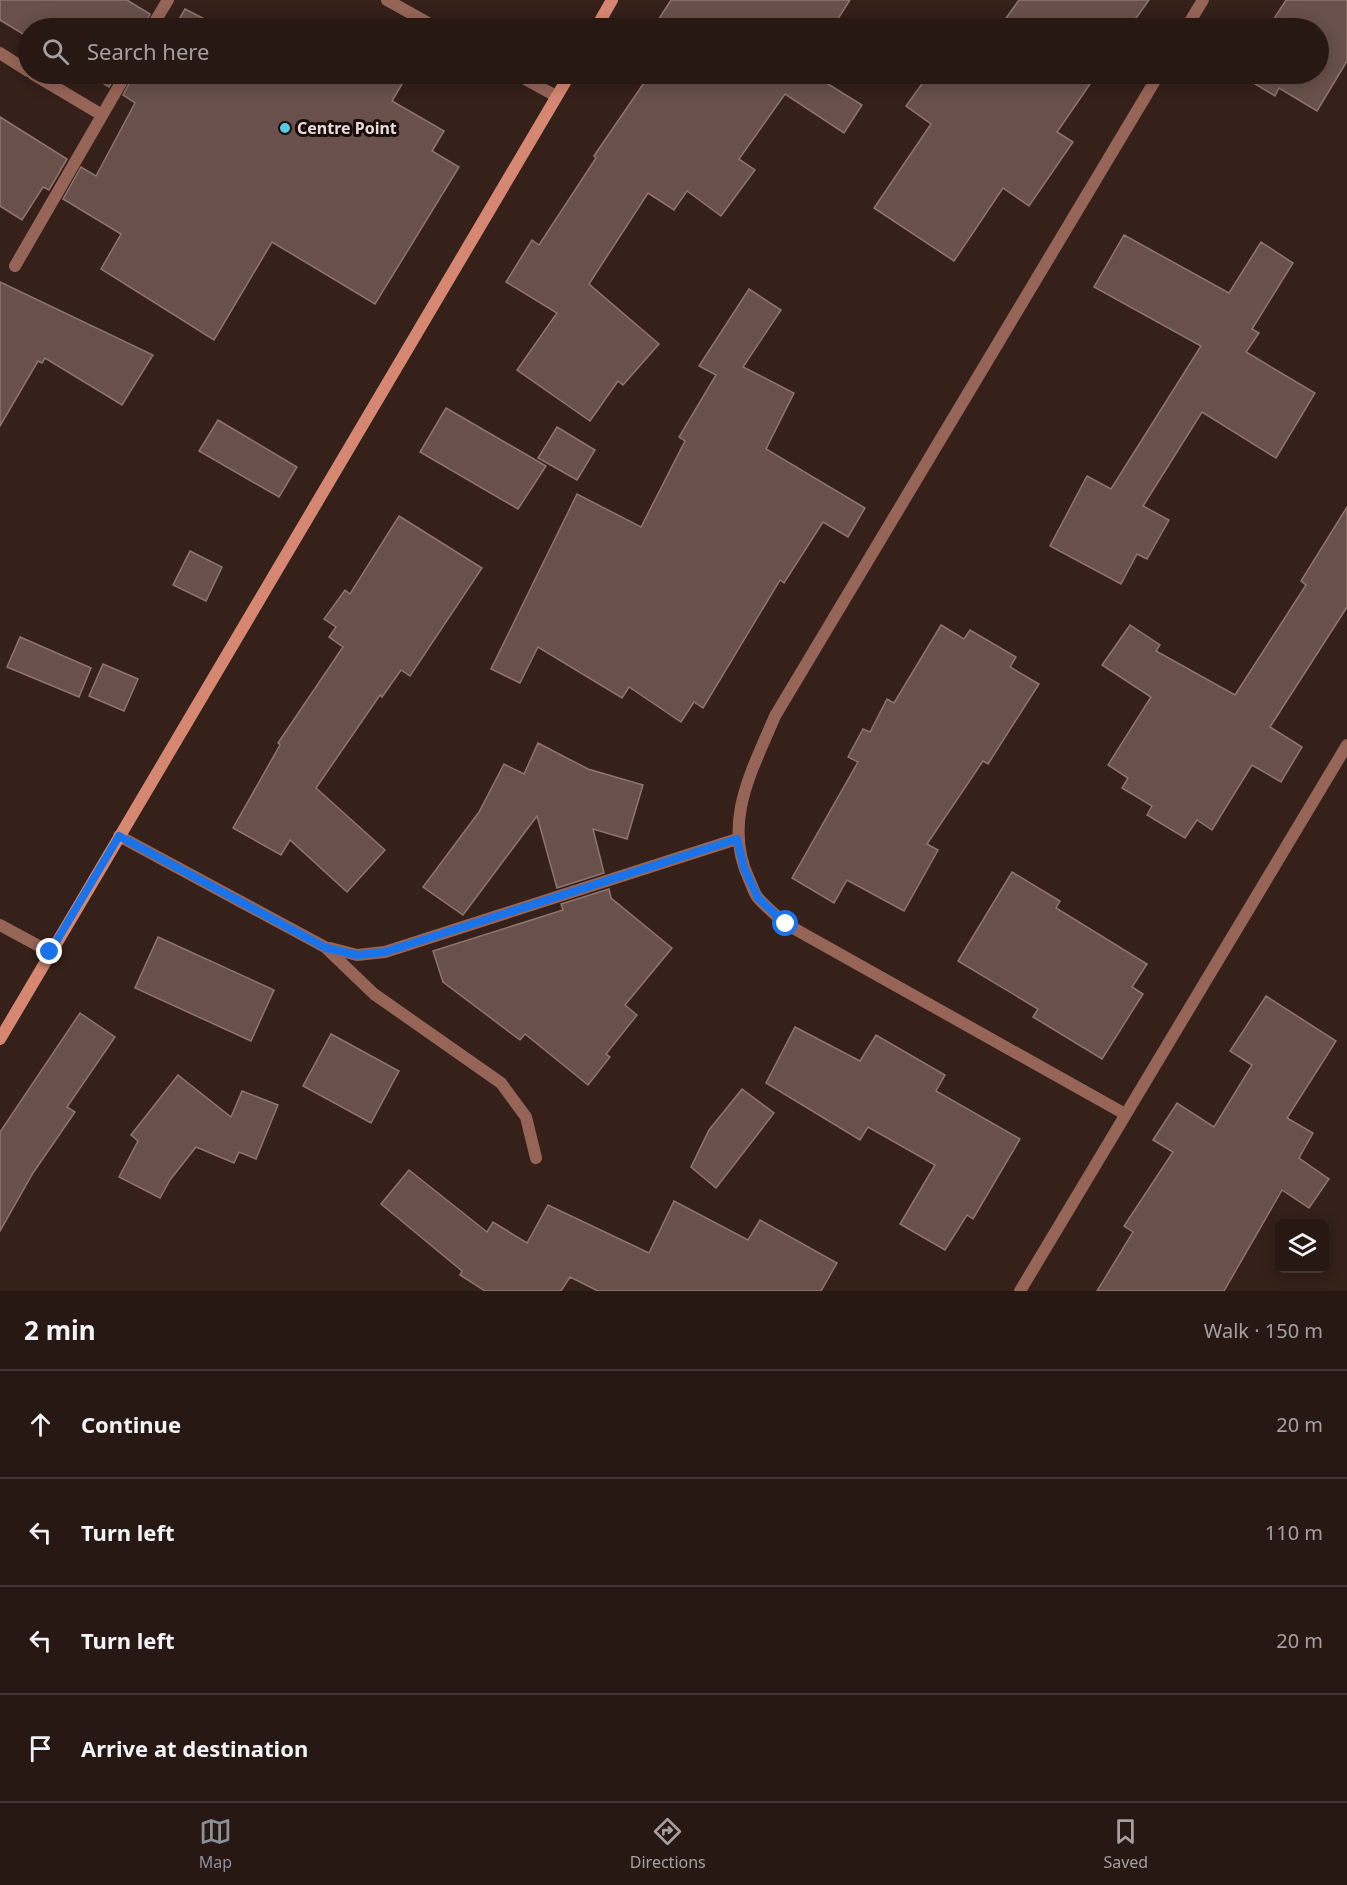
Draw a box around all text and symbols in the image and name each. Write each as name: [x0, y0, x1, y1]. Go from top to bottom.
search box: [18, 18, 1329, 84]
icon: search: [39, 35, 72, 68]
text: Search here: [87, 36, 209, 66]
place label: Centre Point: [297, 117, 397, 139]
marker: Centre Point: [278, 121, 292, 135]
route start: [772, 910, 798, 936]
route end: [36, 938, 62, 964]
map controls: [1275, 1219, 1329, 1273]
button: layers: [1275, 1219, 1329, 1273]
text: 2 min: [24, 1312, 96, 1348]
text: Walk · 150 m: [1204, 1317, 1323, 1344]
icon: ahead: [24, 1408, 57, 1441]
text: Continue: [81, 1409, 181, 1439]
text: 20 m: [1276, 1411, 1323, 1438]
icon: left: [24, 1516, 57, 1549]
text: Turn left: [81, 1517, 175, 1547]
text: 110 m: [1265, 1519, 1323, 1546]
icon: left: [24, 1624, 57, 1657]
text: Turn left: [81, 1625, 175, 1655]
text: 20 m: [1276, 1627, 1323, 1654]
icon: arrive: [24, 1732, 57, 1765]
text: Arrive at destination: [81, 1733, 308, 1763]
tab: Map: [199, 1815, 232, 1873]
tab: Directions: [630, 1815, 706, 1873]
tab: Saved: [1103, 1815, 1148, 1873]

